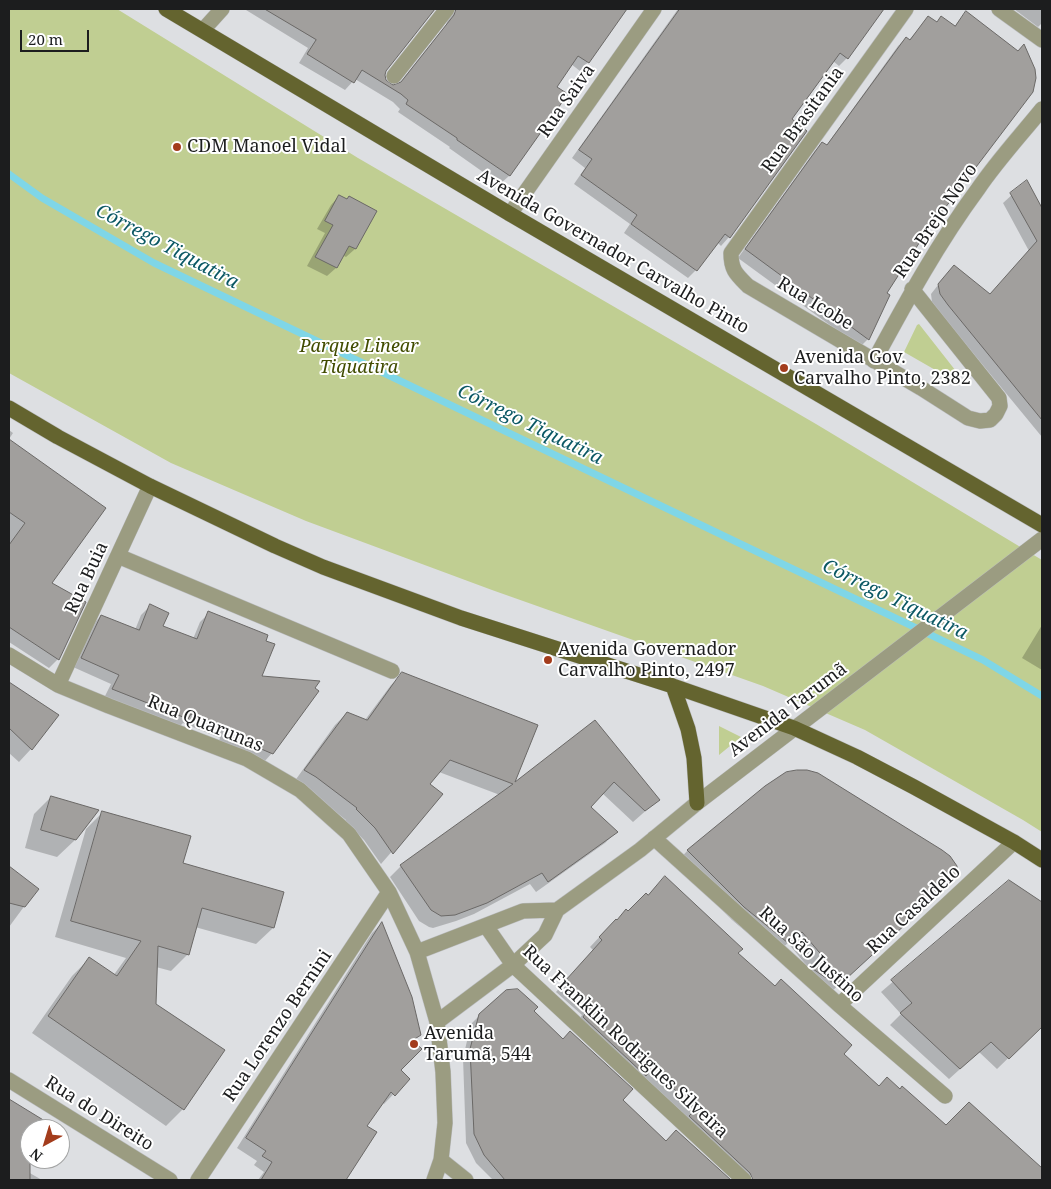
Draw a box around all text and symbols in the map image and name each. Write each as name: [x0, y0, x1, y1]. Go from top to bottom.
scale bar: [22, 20, 91, 52]
text: 20 m: [28, 29, 63, 49]
street label: Rua Saiva: [534, 60, 600, 142]
street label: Rua Brasitania: [757, 63, 849, 177]
place label: CDM Manoel Vidal: [187, 136, 346, 158]
marker: CDM Manoel Vidal: [171, 141, 183, 153]
street label: Rua Brejo Novo: [890, 160, 982, 282]
street label: Avenida Governador Carvalho Pinto: [473, 165, 753, 339]
water label: Córrego Tiquatira: [92, 200, 242, 294]
street label: Rua Icobe: [773, 273, 857, 335]
park label: Parque Linear Tiquatira: [299, 336, 419, 378]
place label: Avenida Gov. Carvalho Pinto, 2382: [794, 347, 971, 389]
marker: Avenida Gov. Carvalho Pinto, 2382: [778, 362, 790, 374]
water label: Córrego Tiquatira: [454, 380, 606, 470]
street label: Rua Buia: [61, 538, 113, 618]
water label: Córrego Tiquatira: [819, 555, 971, 645]
place label: Avenida Governador Carvalho Pinto, 2497: [558, 639, 736, 682]
marker: Avenida Governador Carvalho Pinto, 2497: [542, 654, 554, 666]
street label: Avenida Tarumã: [725, 658, 851, 762]
street label: Rua Quarunas: [144, 691, 266, 757]
street label: Rua Casaldelo: [863, 861, 965, 959]
street label: Rua São Justino: [754, 902, 868, 1008]
street label: Rua Franklin Rodrigues Silveira: [518, 941, 732, 1143]
street label: Rua Lorenzo Bernini: [219, 946, 337, 1106]
place label: Avenida Tarumã, 544: [424, 1023, 531, 1066]
marker: Avenida Tarumã, 544: [408, 1038, 420, 1050]
street label: Rua do Direito: [41, 1072, 157, 1156]
north arrow: [20, 1119, 70, 1169]
text: N: [26, 1144, 46, 1166]

